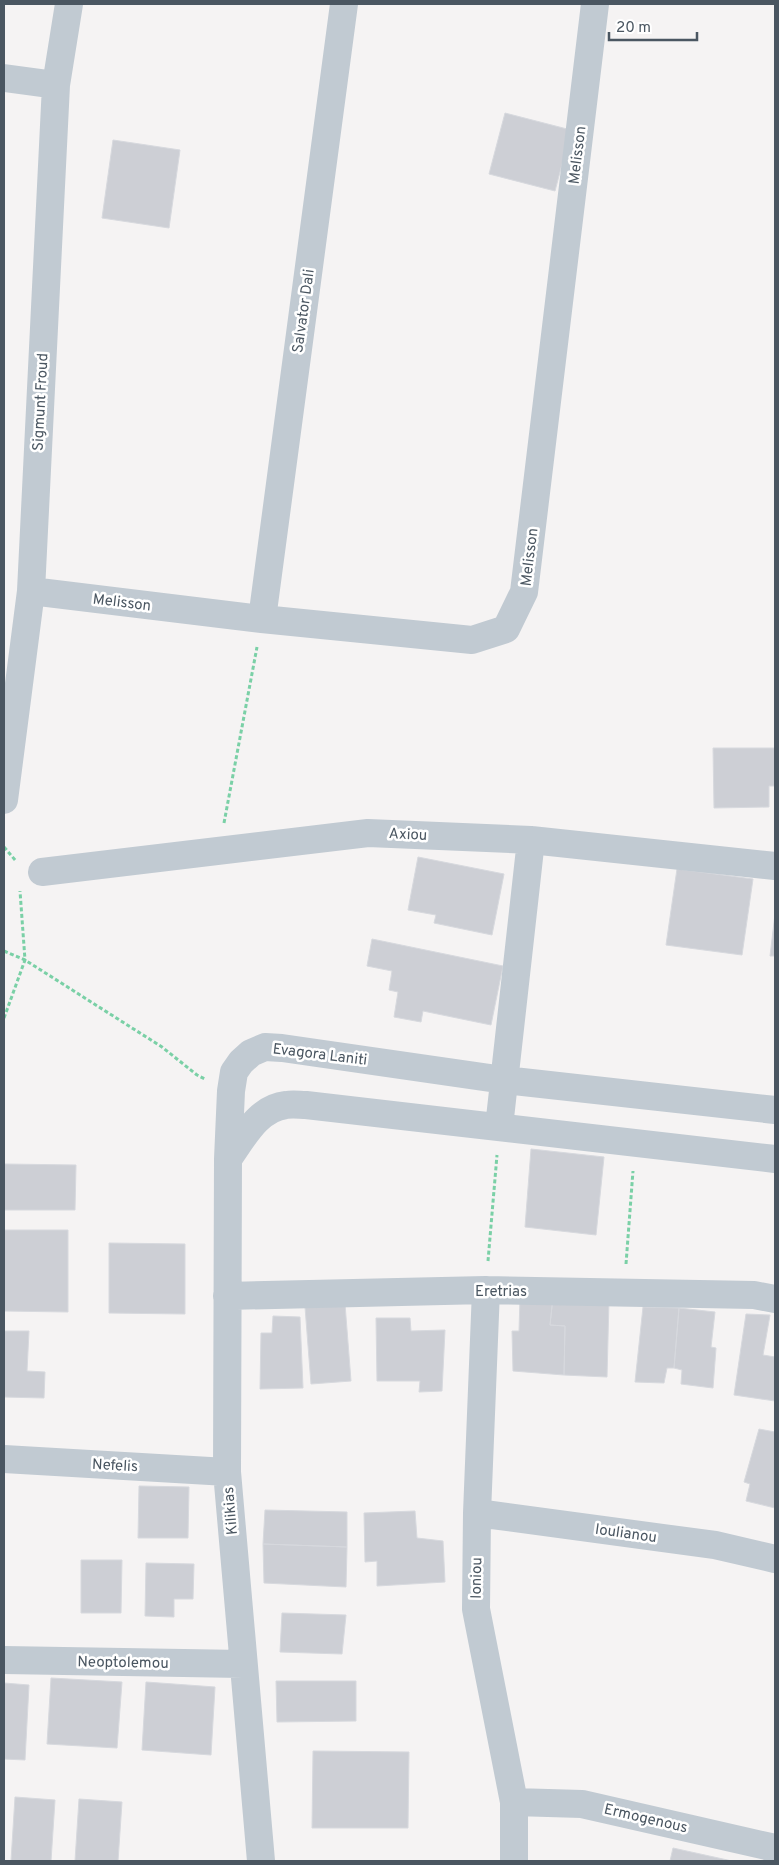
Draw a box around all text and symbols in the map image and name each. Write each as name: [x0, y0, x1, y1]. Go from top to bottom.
scale bar: [609, 10, 696, 42]
text: 20 m: [616, 19, 651, 38]
street label: Melisson: [565, 125, 591, 185]
street label: Salvator Dali: [289, 268, 320, 354]
street label: Sigmunt Froud: [29, 353, 54, 451]
street label: Melisson: [517, 527, 543, 587]
street label: Melisson: [92, 590, 152, 616]
street label: Axiou: [388, 825, 428, 846]
street label: Evagora Laniti: [271, 1040, 368, 1071]
street label: Eretrias: [475, 1283, 527, 1302]
street label: Nefelis: [92, 1456, 138, 1477]
street label: Kilikias: [220, 1486, 243, 1536]
street label: Ioulianou: [594, 1521, 658, 1548]
street label: Ioniou: [468, 1557, 487, 1599]
street label: Neoptolemou: [77, 1653, 169, 1674]
street label: Ermogenous: [602, 1801, 689, 1838]

